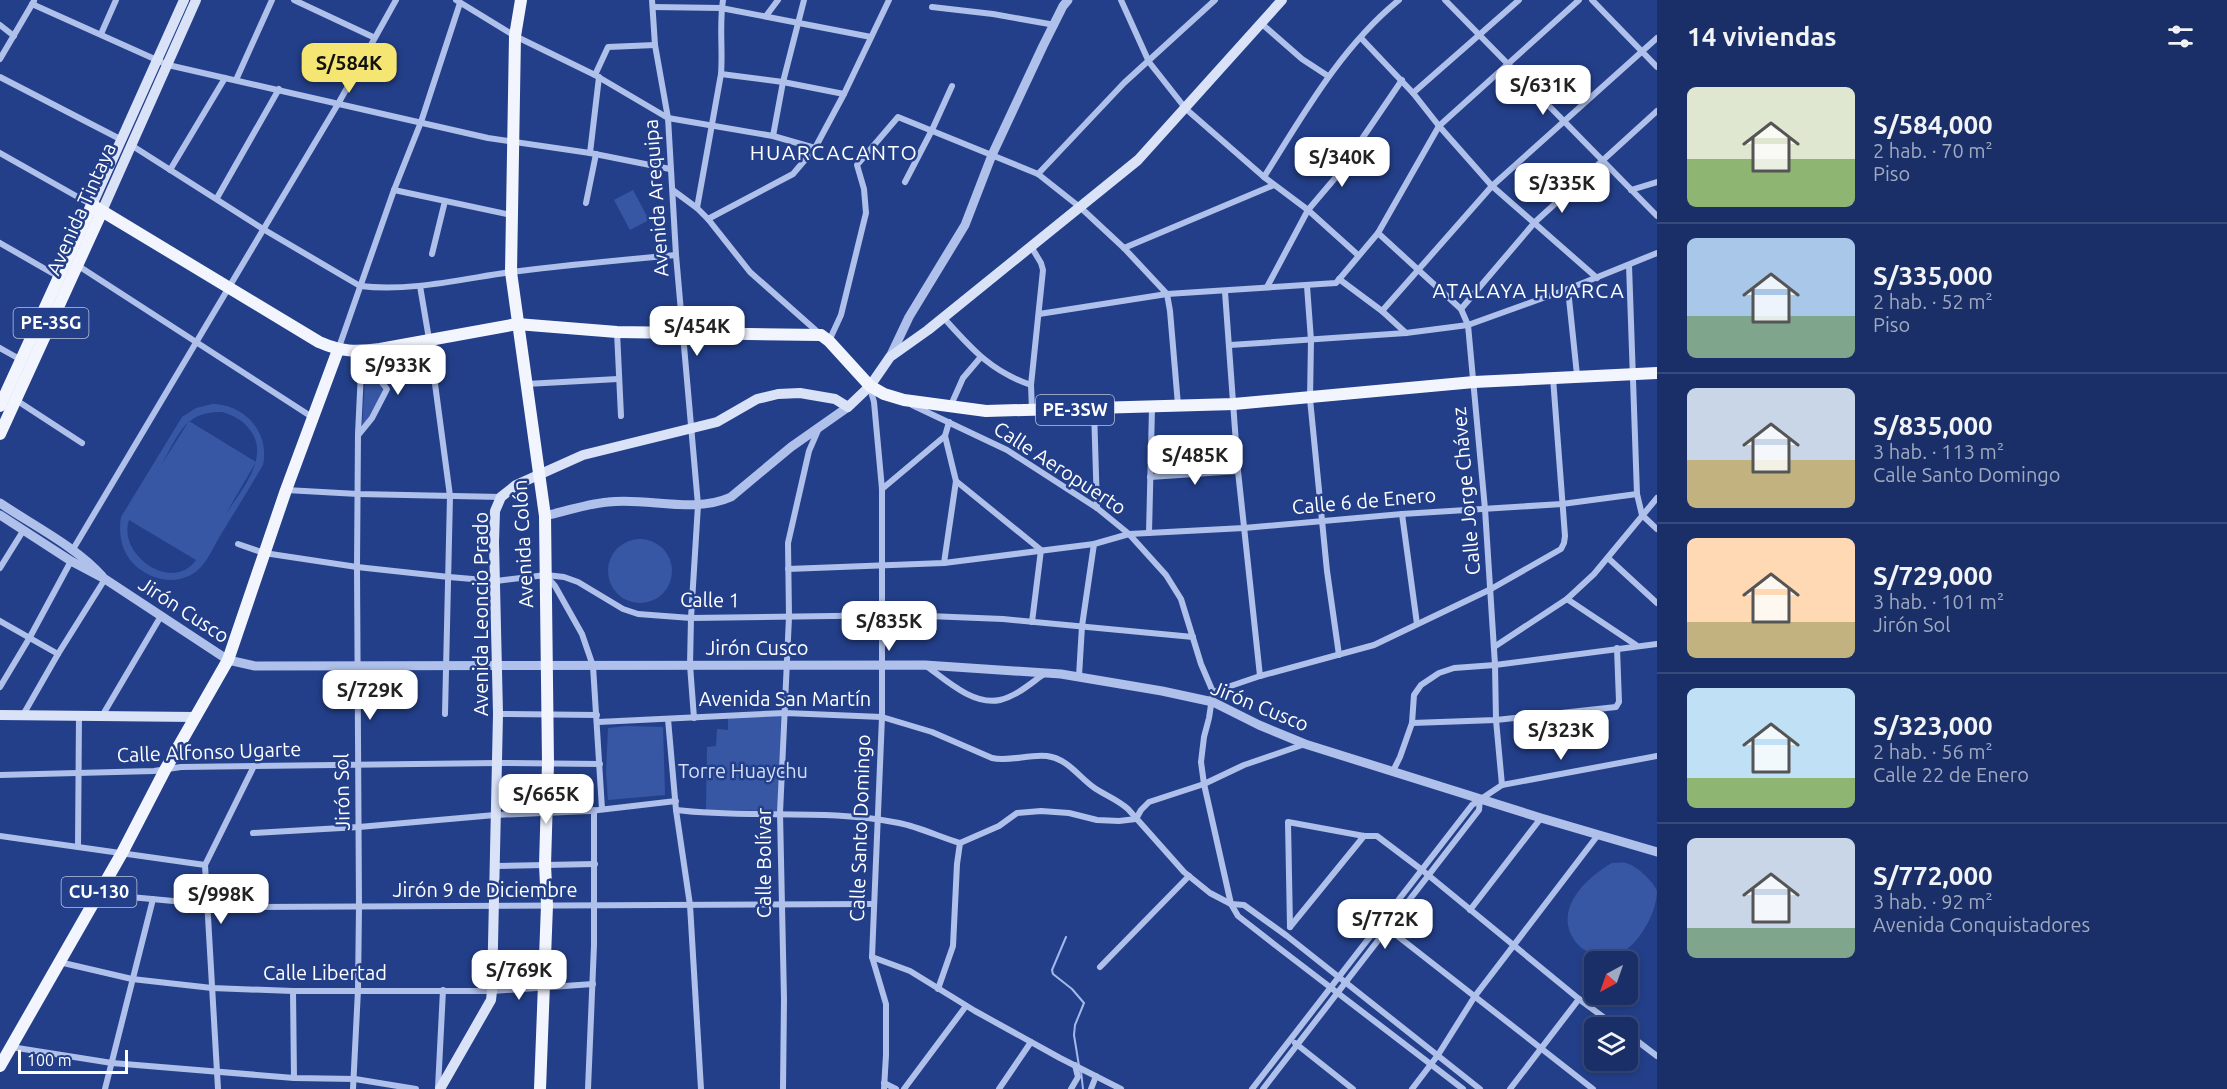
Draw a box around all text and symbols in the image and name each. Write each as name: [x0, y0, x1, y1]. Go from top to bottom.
icon: filters: [2164, 20, 2197, 53]
text: 14 viviendas: [1687, 22, 1837, 51]
pin: S/584K: [300, 43, 398, 94]
text: S/584K: [316, 51, 382, 74]
pin: S/631K: [1494, 65, 1592, 116]
text: S/631K: [1510, 73, 1576, 96]
text: S/584,000: [1873, 110, 1993, 139]
icon: home: [1735, 111, 1807, 183]
street label: Avenida Arequipa: [639, 118, 672, 278]
pin: S/340K: [1293, 137, 1391, 188]
street label: Avenida Tintaya: [41, 139, 120, 278]
text: 2 hab. · 70 m²: [1873, 139, 1993, 162]
district label: HUARCACANTO: [750, 140, 918, 164]
text: S/340K: [1309, 145, 1375, 168]
text: Piso: [1873, 162, 1910, 185]
pin: S/335K: [1513, 163, 1611, 214]
text: S/335K: [1529, 171, 1595, 194]
text: S/335,000: [1873, 261, 1993, 290]
icon: home: [1735, 262, 1807, 334]
district label: ATALAYA HUARCA: [1433, 278, 1625, 302]
text: 2 hab. · 52 m²: [1873, 290, 1993, 313]
pin: S/454K: [648, 306, 746, 357]
road number: PE-3SG: [14, 308, 88, 338]
text: Piso: [1873, 313, 1910, 336]
text: S/454K: [664, 314, 730, 337]
pin: S/933K: [349, 345, 447, 396]
text: S/933K: [365, 353, 431, 376]
road number: PE-3SW: [1036, 395, 1114, 425]
street label: Calle Jorge Chávez: [1447, 406, 1484, 576]
text: S/835,000: [1873, 411, 1993, 440]
icon: home: [1735, 412, 1807, 484]
street label: Calle Aeropuerto: [990, 416, 1131, 519]
pin: S/485K: [1146, 435, 1244, 486]
text: 3 hab. · 113 m²: [1873, 440, 2004, 463]
text: S/485K: [1162, 443, 1228, 466]
text: Calle Santo Domingo: [1873, 463, 2061, 486]
street label: Avenida Colón: [508, 479, 537, 609]
street label: Calle 6 de Enero: [1291, 483, 1437, 518]
street label: Avenida Leoncio Prado: [469, 512, 492, 716]
text: S/729,000: [1873, 561, 1993, 590]
icon: home: [1735, 562, 1807, 634]
street label: Jirón Cusco: [135, 572, 234, 647]
street label: Calle 1: [680, 587, 740, 612]
text: 3 hab. · 101 m²: [1873, 590, 2004, 613]
pin: S/835K: [840, 601, 938, 652]
text: S/835K: [856, 609, 922, 632]
text: Jirón Sol: [1873, 613, 1950, 636]
street label: Jirón Cusco: [705, 636, 809, 659]
pin: S/729K: [321, 670, 419, 721]
street label: Jirón Cusco: [1208, 676, 1312, 736]
text: S/729K: [337, 678, 403, 701]
street label: Avenida San Martín: [699, 687, 871, 710]
pin: S/323K: [1512, 710, 1610, 761]
text: S/323,000: [1873, 711, 1993, 740]
icon: home: [1735, 712, 1807, 784]
text: S/323K: [1528, 718, 1594, 741]
street label: Calle Santo Domingo: [845, 734, 874, 922]
street label: Calle Alfonso Ugarte: [116, 737, 302, 766]
text: 2 hab. · 56 m²: [1873, 740, 1993, 763]
street label: Jirón Sol: [329, 753, 354, 831]
park label: Torre Huaychu: [678, 759, 808, 782]
text: Calle 22 de Enero: [1873, 763, 2029, 786]
pin: S/665K: [497, 774, 595, 825]
text: S/665K: [513, 782, 579, 805]
street label: Calle Bolívar: [752, 807, 775, 918]
text: S/772,000: [1873, 861, 1993, 890]
icon: home: [1735, 862, 1807, 934]
pin: S/998K: [172, 874, 270, 925]
road number: CU-130: [62, 877, 136, 907]
street label: Jirón 9 de Diciembre: [393, 878, 577, 901]
text: S/998K: [188, 882, 254, 905]
text: 3 hab. · 92 m²: [1873, 890, 1993, 913]
pin: S/772K: [1336, 899, 1434, 950]
text: S/772K: [1352, 907, 1418, 930]
text: Avenida Conquistadores: [1873, 913, 2090, 936]
pin: S/769K: [470, 950, 568, 1001]
north arrow: [1584, 951, 1638, 1005]
map controls: [1584, 951, 1638, 1071]
text: S/769K: [486, 958, 552, 981]
street label: Calle Libertad: [263, 961, 387, 984]
button: layers: [1584, 1017, 1638, 1071]
scale bar: [18, 1047, 128, 1074]
text: 100 m: [27, 1051, 72, 1069]

